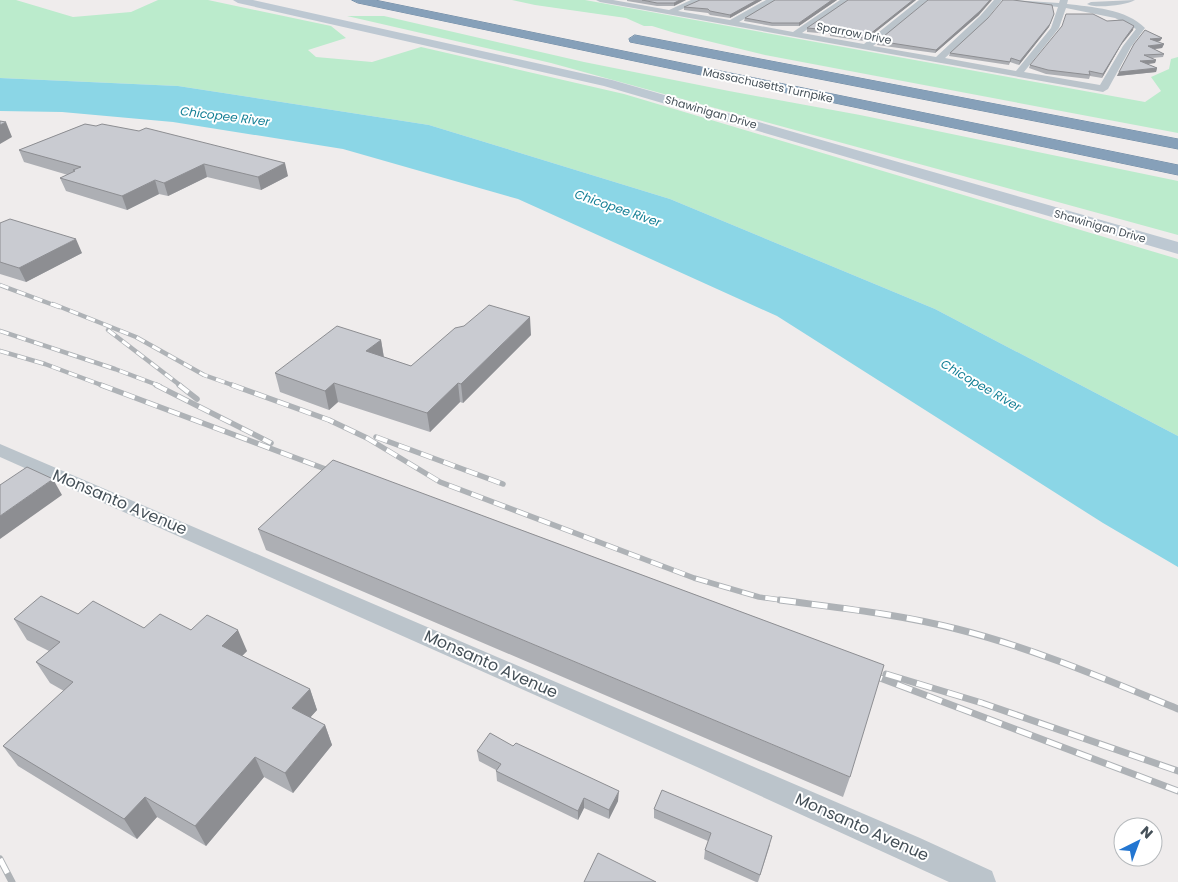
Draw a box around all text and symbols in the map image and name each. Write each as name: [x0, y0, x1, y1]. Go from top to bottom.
street label: Sparrow Drive: [815, 18, 893, 48]
street label: Massachusetts Turnpike: [701, 63, 835, 107]
street label: Shawinigan Drive: [663, 91, 759, 133]
water label: Chicopee River: [179, 102, 271, 130]
water label: Chicopee River: [573, 185, 664, 231]
street label: Shawinigan Drive: [1052, 205, 1148, 247]
water label: Chicopee River: [938, 355, 1025, 415]
street label: Monsanto Avenue: [49, 463, 191, 541]
street label: Monsanto Avenue: [421, 624, 562, 704]
street label: Monsanto Avenue: [792, 787, 933, 867]
north arrow: [1113, 817, 1163, 867]
text: N: [1136, 821, 1157, 843]

